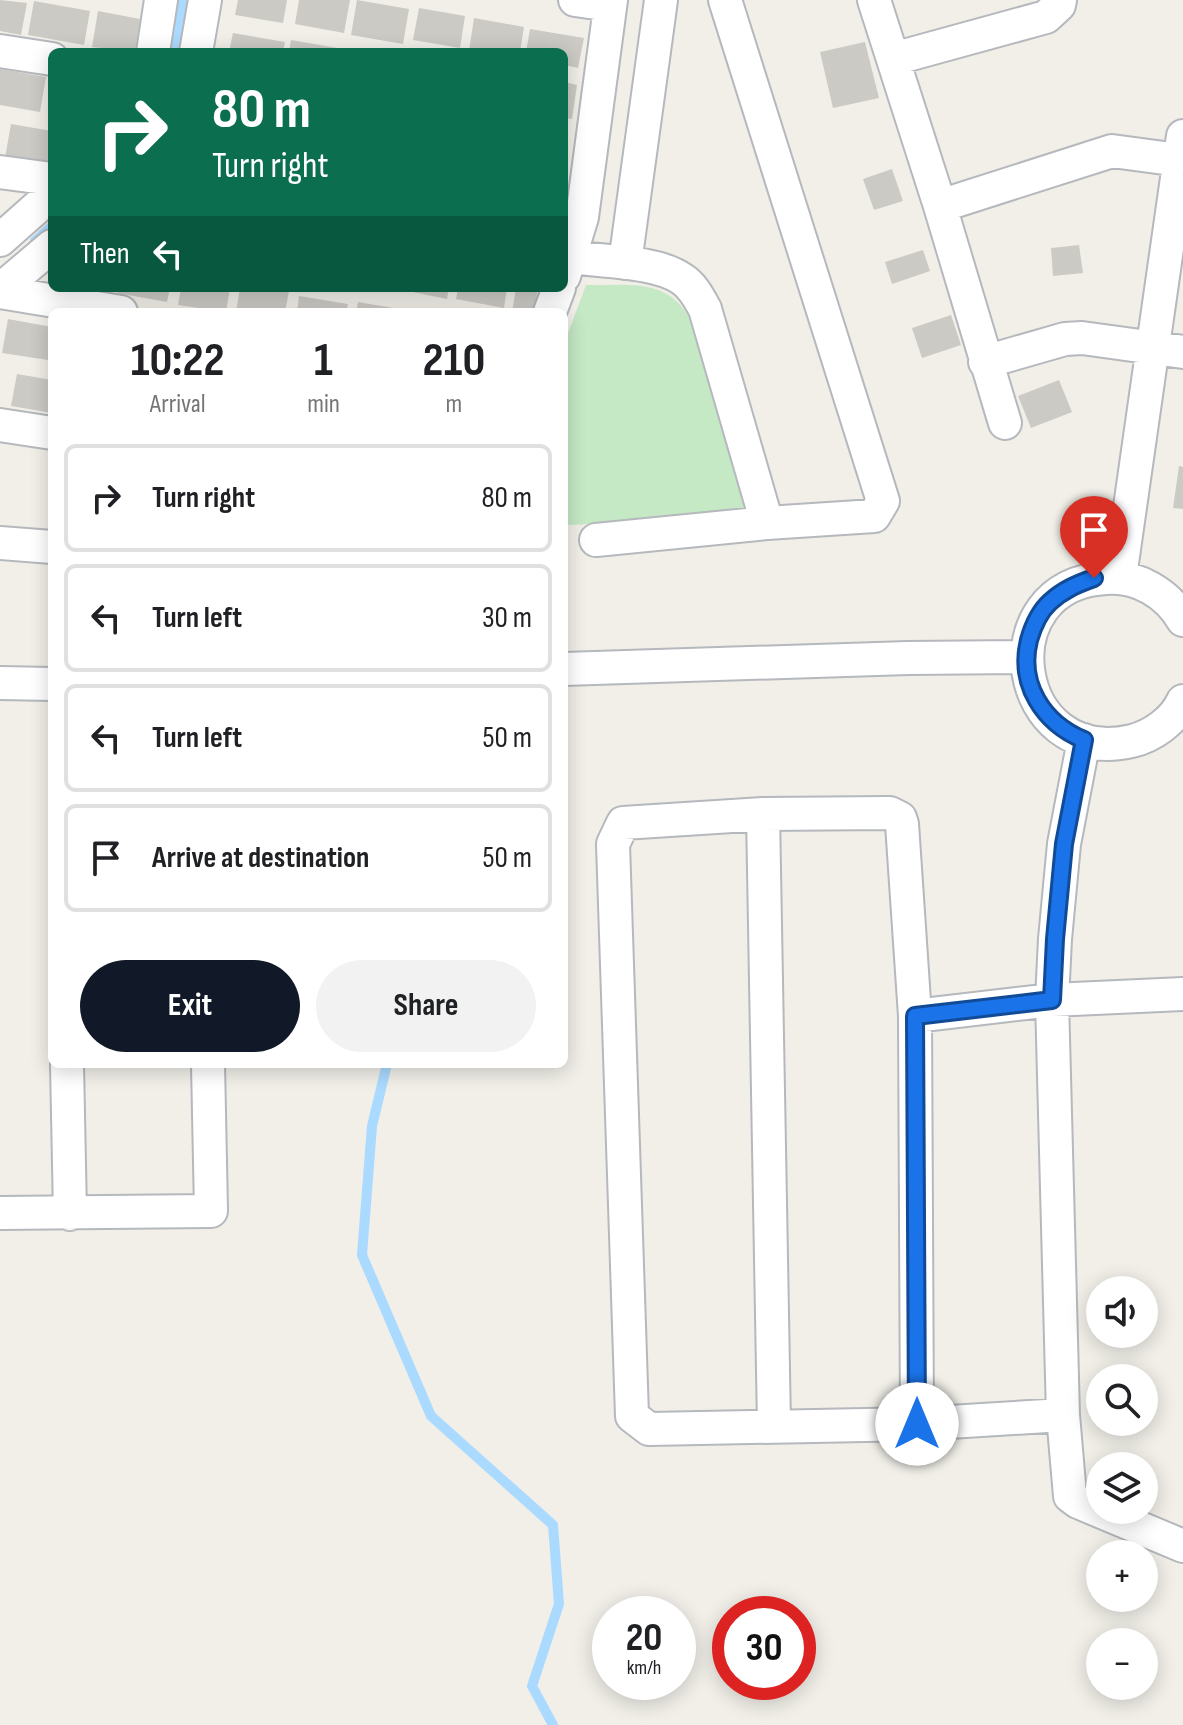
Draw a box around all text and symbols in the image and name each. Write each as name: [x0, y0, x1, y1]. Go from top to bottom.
text: 80 m: [212, 77, 311, 144]
icon: right: [80, 80, 184, 184]
text: Turn right: [212, 145, 329, 188]
icon: left: [146, 232, 190, 276]
text: Then: [80, 236, 130, 272]
text: 10:22: [131, 332, 225, 389]
text: 1: [314, 332, 333, 389]
text: 210: [423, 332, 485, 389]
text: Arrival: [150, 389, 206, 420]
text: min: [307, 389, 340, 420]
text: m: [446, 389, 462, 420]
icon: right: [84, 476, 128, 520]
text: Turn right: [152, 480, 255, 516]
text: 80 m: [481, 480, 532, 516]
pin: [1060, 496, 1128, 578]
icon: arrive: [1072, 508, 1116, 552]
icon: left: [84, 596, 128, 640]
text: Turn left: [152, 600, 242, 636]
text: 30 m: [482, 600, 532, 636]
icon: left: [84, 716, 128, 760]
text: Turn left: [152, 720, 242, 756]
text: 50 m: [483, 720, 532, 756]
icon: arrive: [84, 836, 128, 880]
text: Arrive at destination: [152, 840, 369, 876]
text: 50 m: [483, 840, 532, 876]
button: Exit: [80, 960, 300, 1052]
button: Share: [316, 960, 536, 1052]
map controls: [1086, 1276, 1158, 1700]
button: sound: [1086, 1276, 1158, 1348]
button: search: [1086, 1364, 1158, 1436]
position arrow: [875, 1382, 959, 1466]
button: layers: [1086, 1452, 1158, 1524]
button: +: [1086, 1540, 1158, 1612]
speed limit sign: 30: [712, 1596, 816, 1700]
text: 20: [626, 1614, 662, 1662]
button: −: [1086, 1628, 1158, 1700]
text: km/h: [627, 1656, 661, 1680]

